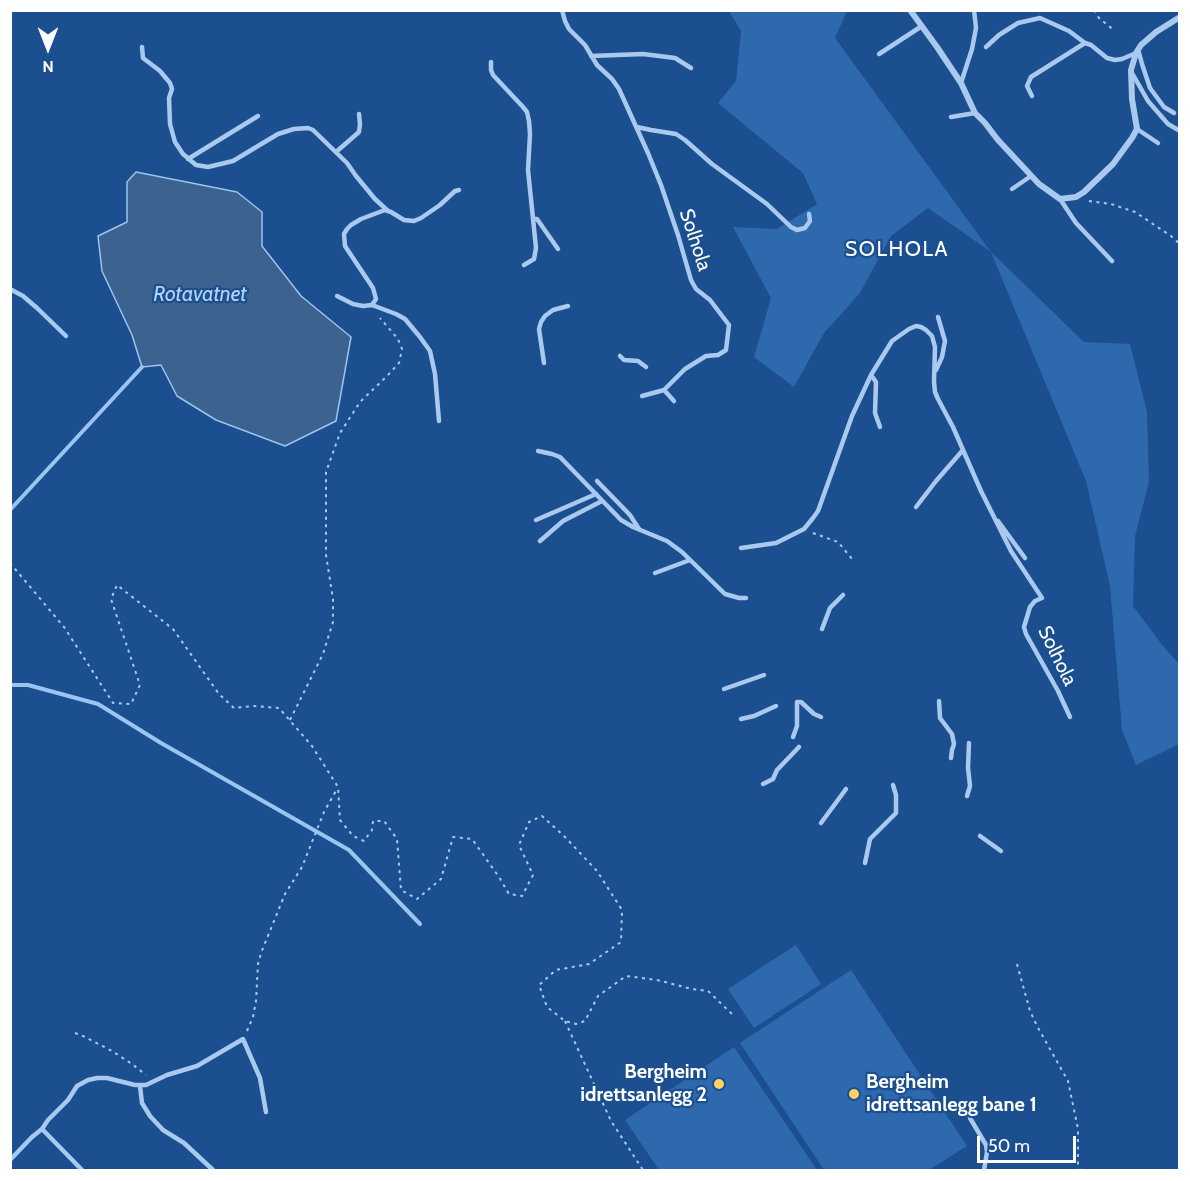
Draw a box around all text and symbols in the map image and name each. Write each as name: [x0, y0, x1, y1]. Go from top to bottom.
north arrow: [18, 18, 78, 78]
text: N: [42, 57, 54, 76]
street label: Solhola: [674, 206, 716, 274]
district label: SOLHOLA: [845, 237, 949, 263]
water label: Rotavatnet: [153, 282, 247, 308]
street label: Solhola: [1032, 622, 1082, 690]
place label: Bergheim idrettsanlegg 2: [580, 1060, 707, 1107]
place label: Bergheim idrettsanlegg bane 1: [866, 1070, 1037, 1117]
marker: Bergheim idrettsanlegg 2: [712, 1077, 726, 1091]
marker: Bergheim idrettsanlegg bane 1: [847, 1087, 861, 1101]
scale bar: [980, 1124, 1079, 1162]
text: 50 m: [988, 1135, 1030, 1157]

